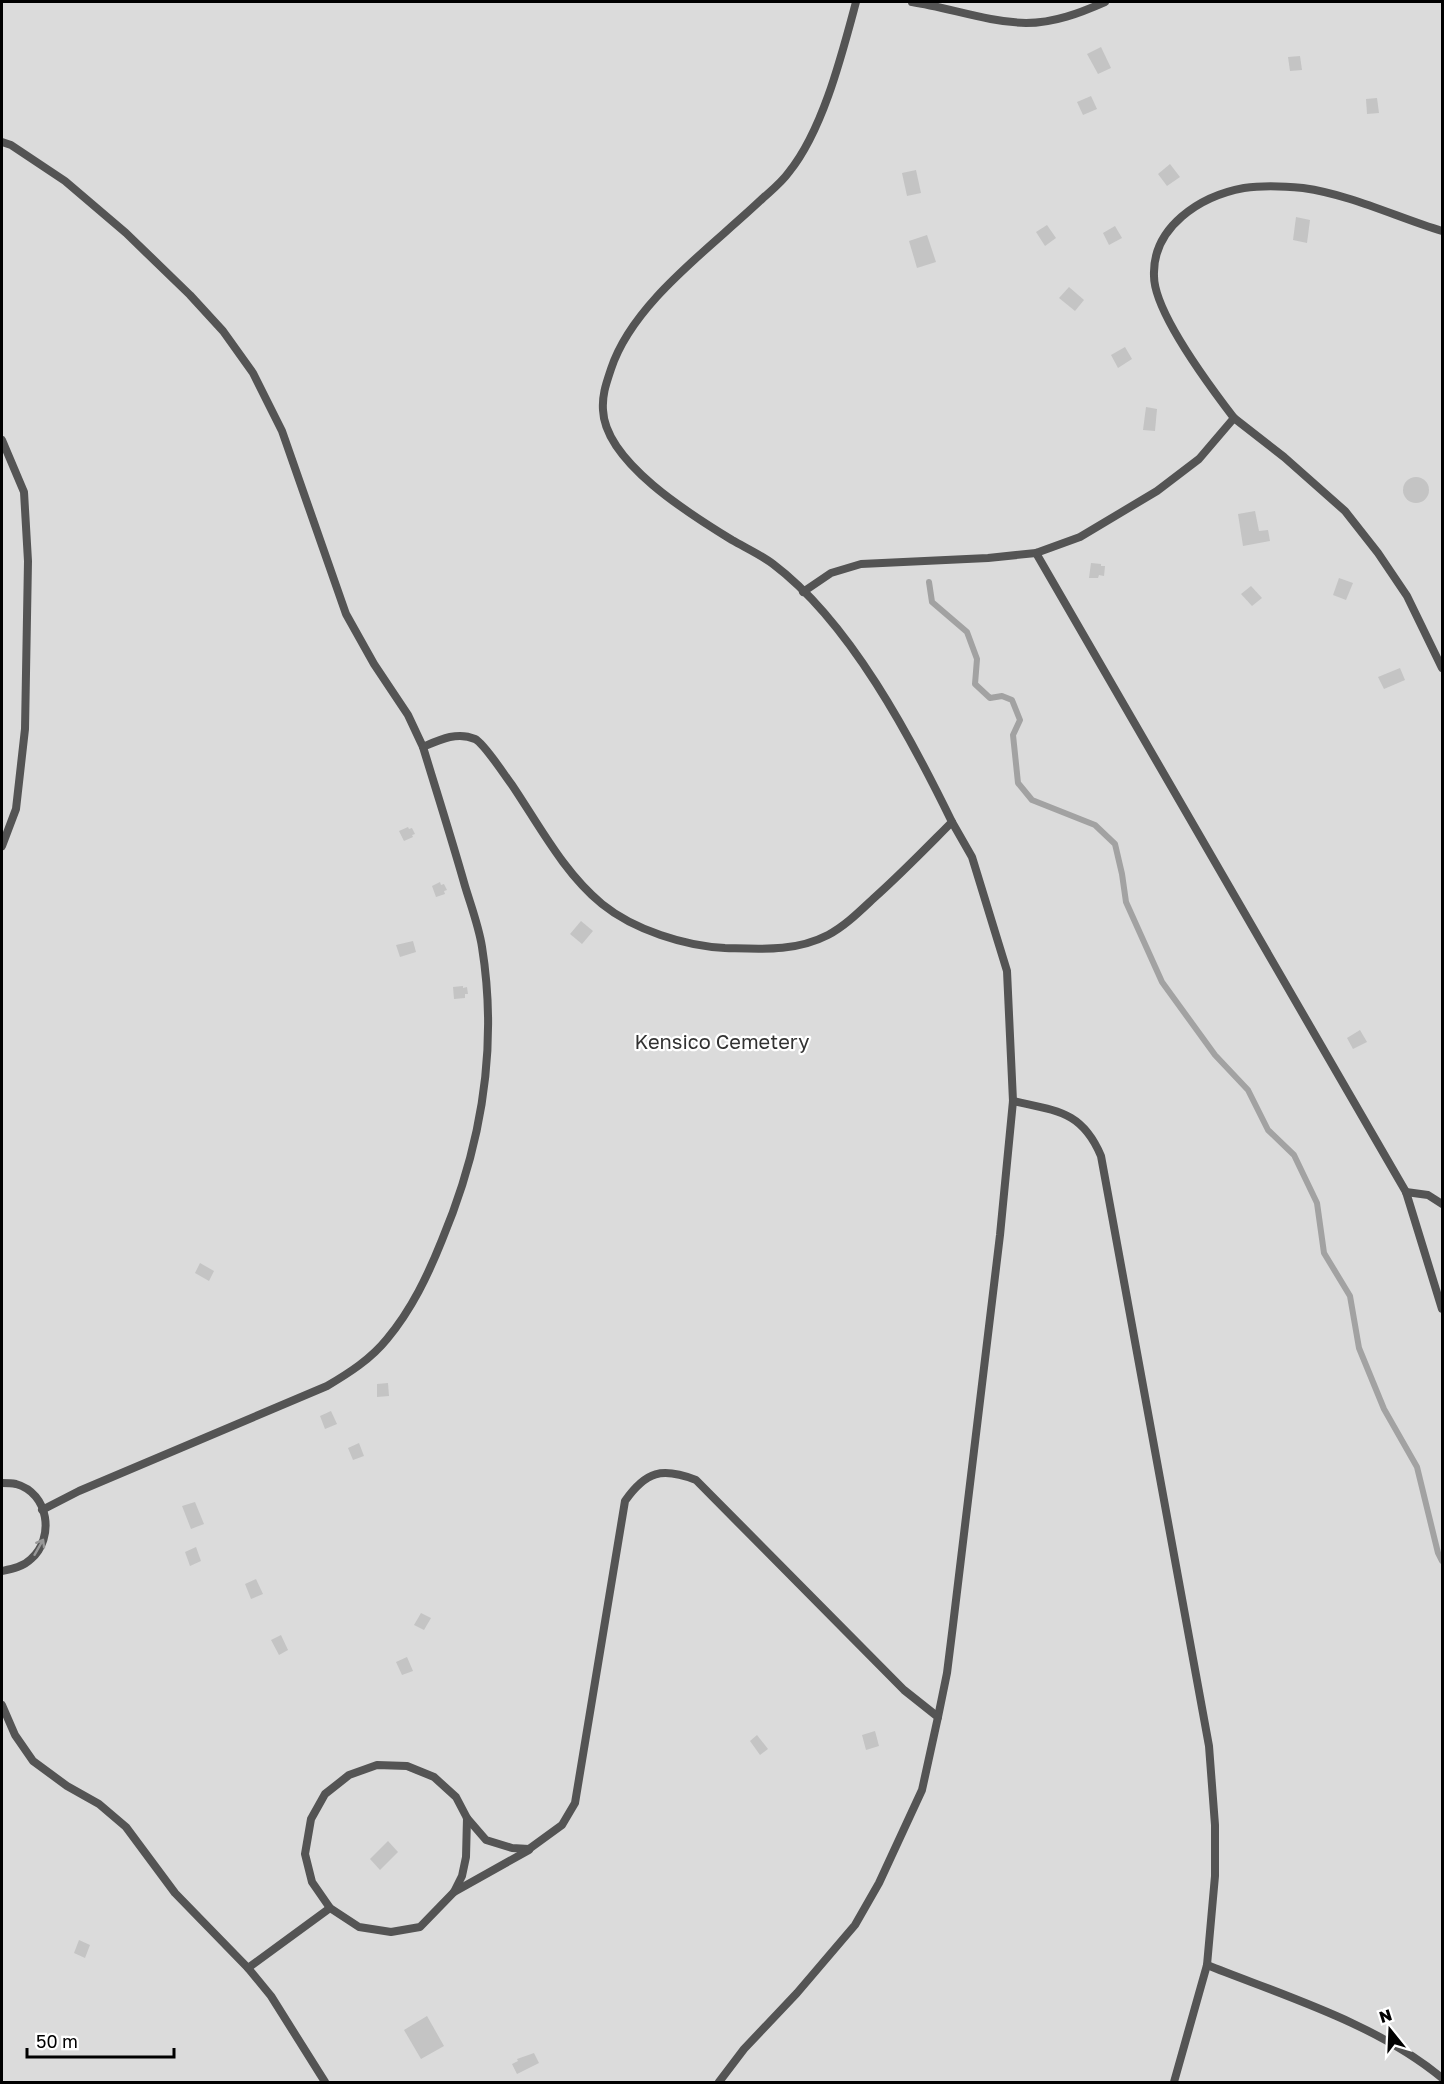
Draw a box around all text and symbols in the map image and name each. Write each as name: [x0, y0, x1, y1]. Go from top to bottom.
park label: Kensico Cemetery: [635, 1029, 809, 1053]
one-way arrow: [34, 1539, 46, 1556]
north arrow: [1360, 2000, 1420, 2060]
text: N: [1376, 2004, 1394, 2027]
scale bar: [27, 2021, 174, 2059]
text: 50 m: [36, 2030, 78, 2052]

